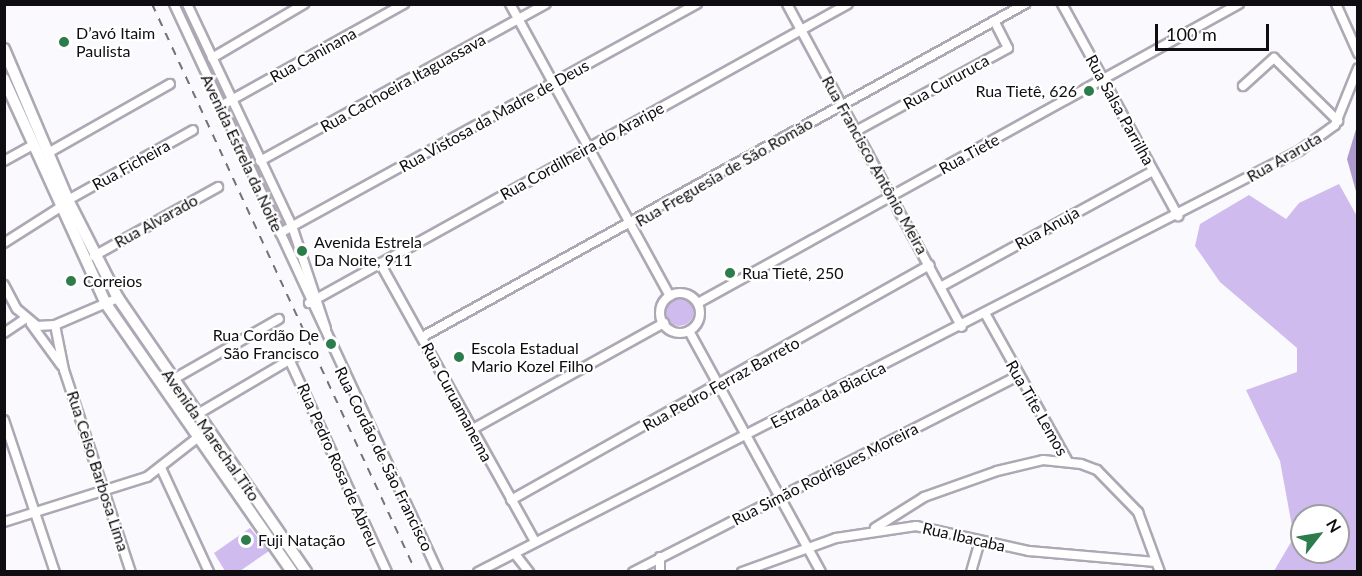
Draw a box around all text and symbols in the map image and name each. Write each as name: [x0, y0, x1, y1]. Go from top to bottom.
scale bar: [1158, 12, 1272, 50]
place label: D’avó Itaim Paulista: [76, 23, 155, 61]
street label: Rua Caninana: [266, 23, 360, 87]
text: 100 m: [1166, 23, 1217, 45]
street label: Rua Cachoeira Itaguassava: [317, 30, 489, 136]
marker: D’avó Itaim Paulista: [57, 35, 71, 49]
street label: Rua Cururuca: [900, 51, 992, 113]
street label: Rua Salsa Parrilha: [1082, 51, 1158, 169]
street label: Rua Vistosa da Madre de Deus: [396, 56, 592, 176]
street label: Avenida Estrela da Noite: [197, 71, 287, 235]
street label: Rua Francisco Antônio Meira: [818, 72, 932, 258]
place label: Rua Tietê, 626: [975, 81, 1077, 101]
marker: Rua Tietê, 626: [1082, 84, 1096, 98]
street label: Rua Cordilheira do Araripe: [496, 98, 668, 204]
street label: Rua Freguesia de São Romão: [632, 113, 816, 231]
street label: Rua Araruta: [1243, 128, 1325, 186]
street label: Rua Tiete: [935, 129, 1003, 179]
street label: Rua Ficheira: [89, 136, 173, 194]
street label: Rua Alvarado: [111, 190, 201, 252]
street label: Rua Anuja: [1011, 202, 1083, 254]
place label: Avenida Estrela Da Noite, 911: [314, 232, 422, 270]
marker: Avenida Estrela Da Noite, 911: [295, 244, 309, 258]
place label: Rua Tietê, 250: [742, 263, 844, 283]
marker: Rua Tietê, 250: [723, 266, 737, 280]
place label: Correios: [83, 271, 142, 291]
marker: Correios: [64, 274, 78, 288]
place label: Rua Cordão De São Francisco: [213, 325, 319, 363]
street label: Rua Pedro Ferraz Barreto: [639, 333, 803, 435]
marker: Rua Cordão De São Francisco: [324, 337, 338, 351]
place label: Escola Estadual Mario Kozel Filho: [471, 338, 593, 376]
street label: Rua Curuamanema: [417, 339, 497, 465]
marker: Escola Estadual Mario Kozel Filho: [452, 350, 466, 364]
street label: Rua Tite Lemos: [1002, 357, 1072, 459]
street label: Estrada da Biacica: [767, 358, 889, 432]
street label: Rua Cordão de São Francisco: [331, 364, 437, 554]
street label: Avenida Marechal Tito: [158, 365, 264, 505]
street label: Rua Pedro Rosa de Abreu: [293, 380, 383, 550]
street label: Rua Celso Barbosa Lima: [63, 388, 133, 554]
street label: Rua Simão Rodrigues Moreira: [729, 419, 921, 529]
north arrow: [1290, 504, 1350, 564]
text: N: [1323, 515, 1345, 536]
street label: Rua Ibacaba: [921, 518, 1007, 556]
place label: Fuji Natação: [258, 530, 345, 550]
marker: Fuji Natação: [239, 533, 253, 547]

